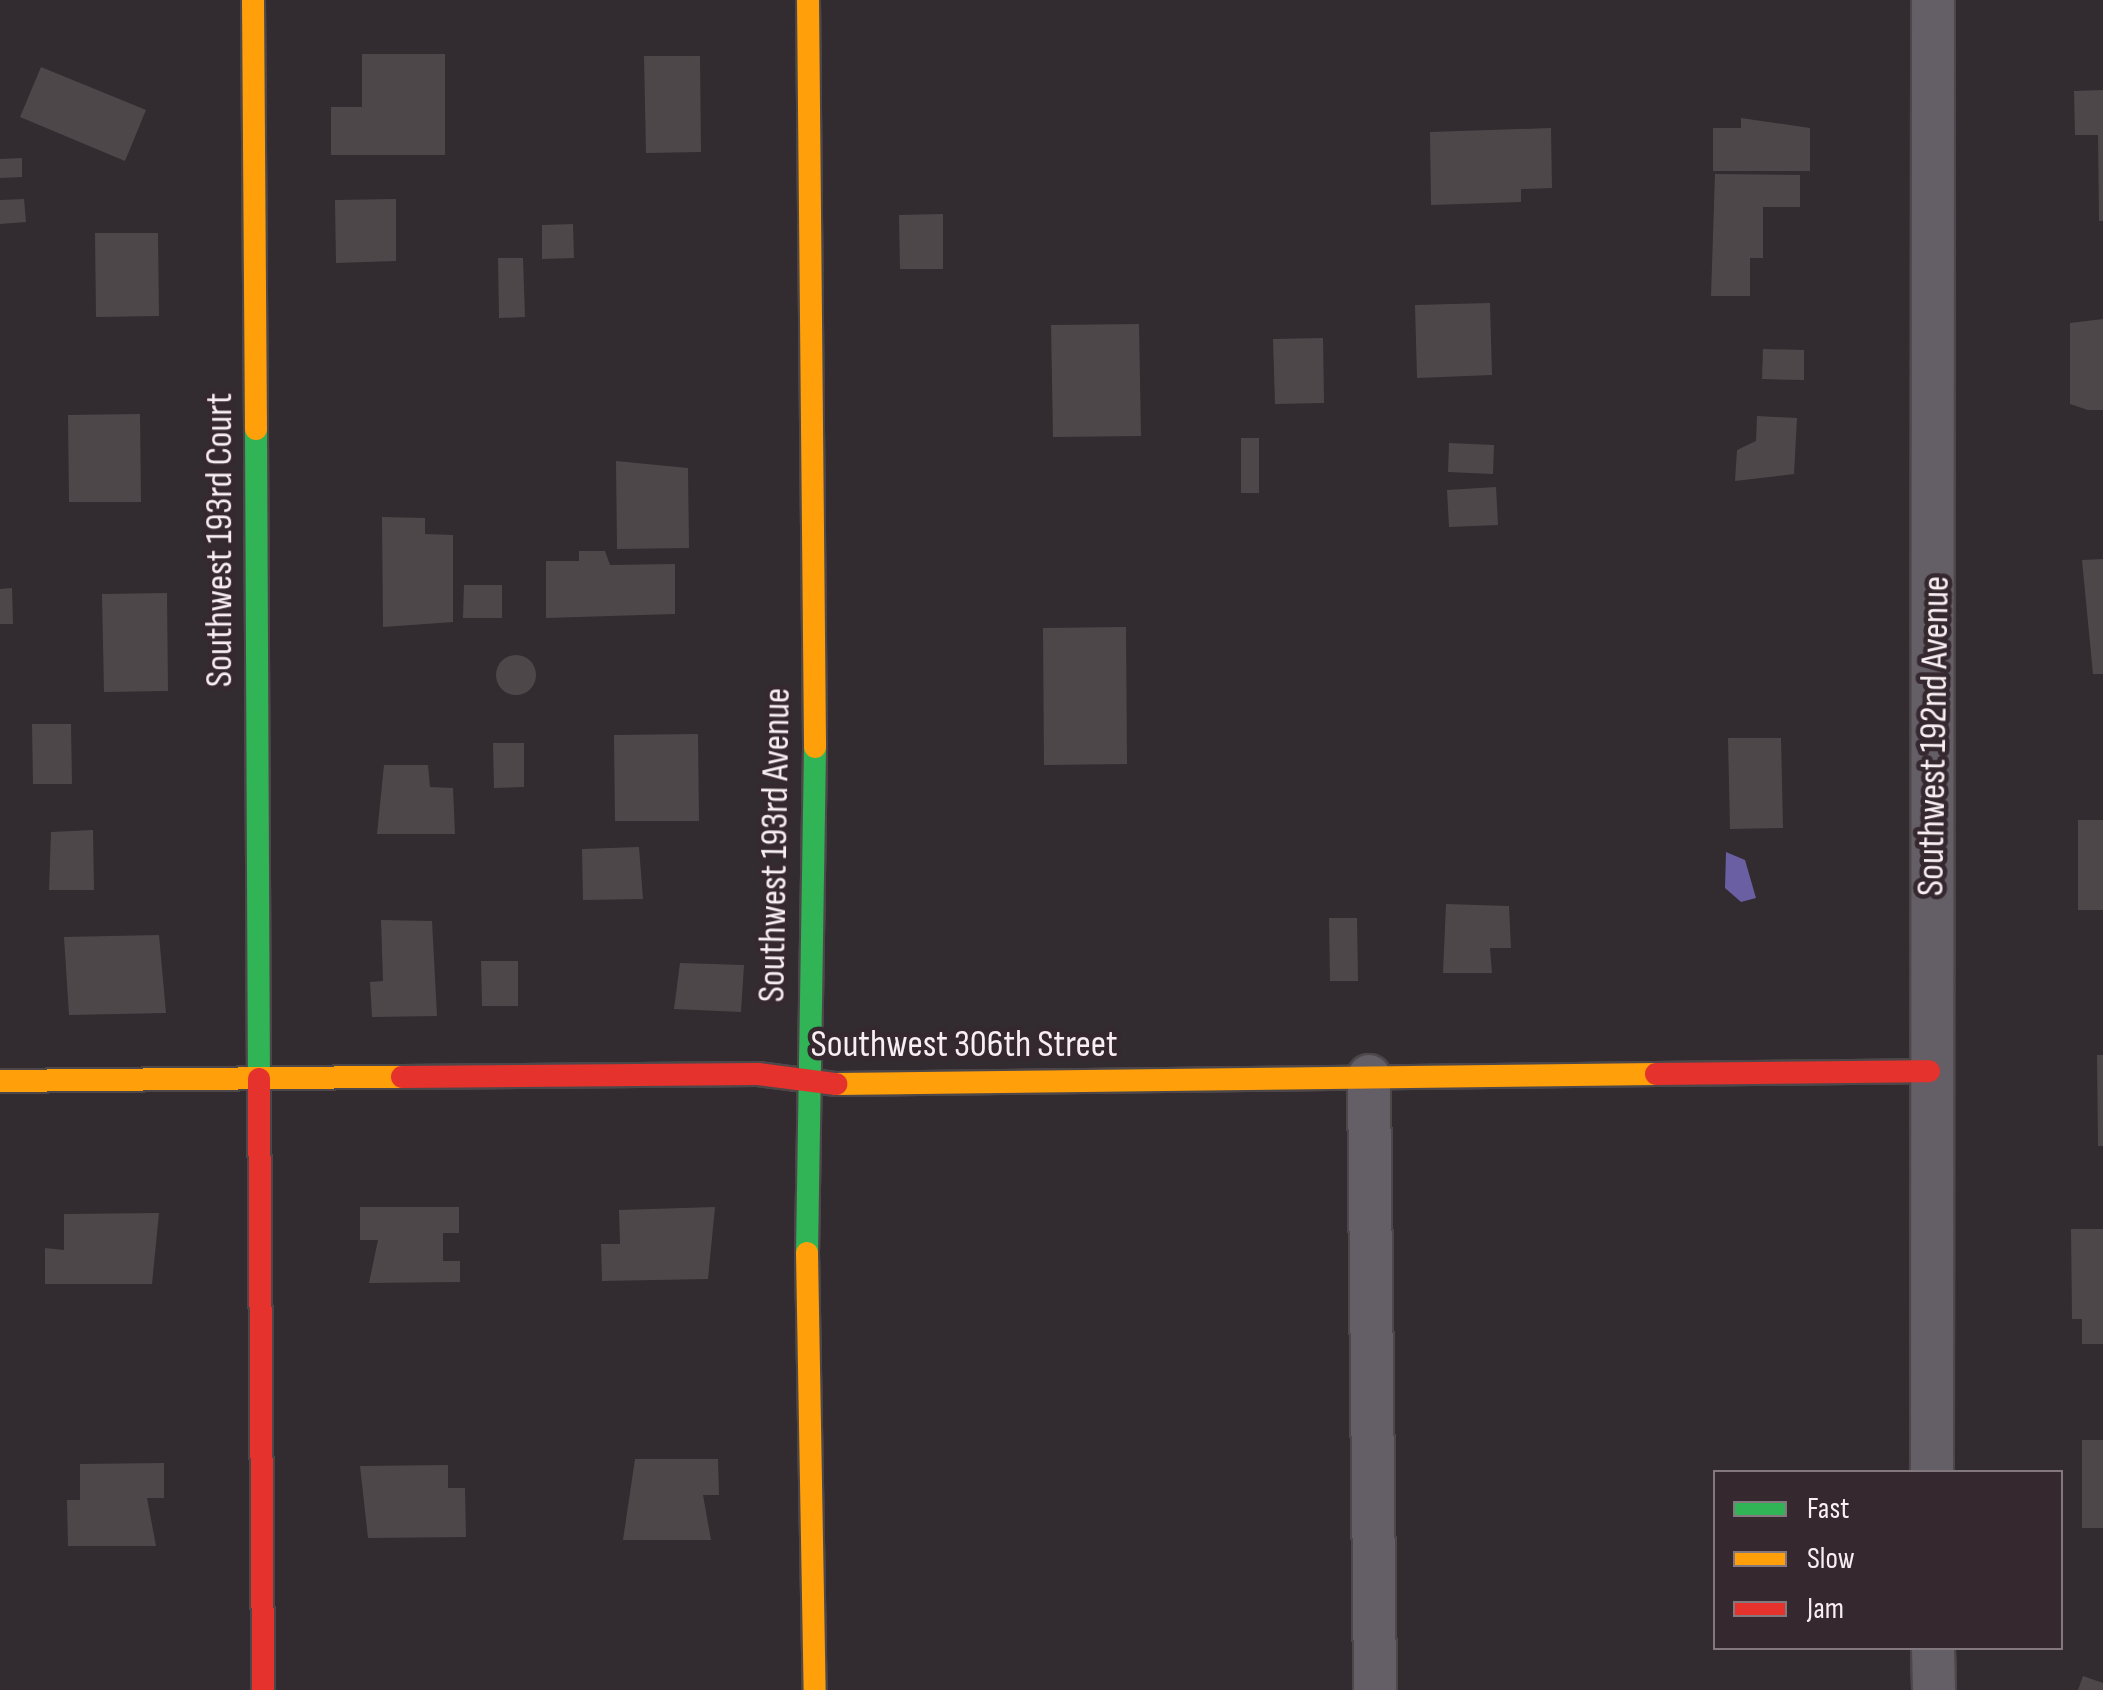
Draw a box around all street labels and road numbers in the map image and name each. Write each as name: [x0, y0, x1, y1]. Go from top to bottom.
street label: Southwest 193rd Court: [197, 393, 243, 687]
street label: Southwest 192nd Avenue: [1908, 575, 1960, 897]
street label: Southwest 193rd Avenue: [749, 687, 801, 1003]
street label: Southwest 306th Street: [810, 1022, 1118, 1068]

